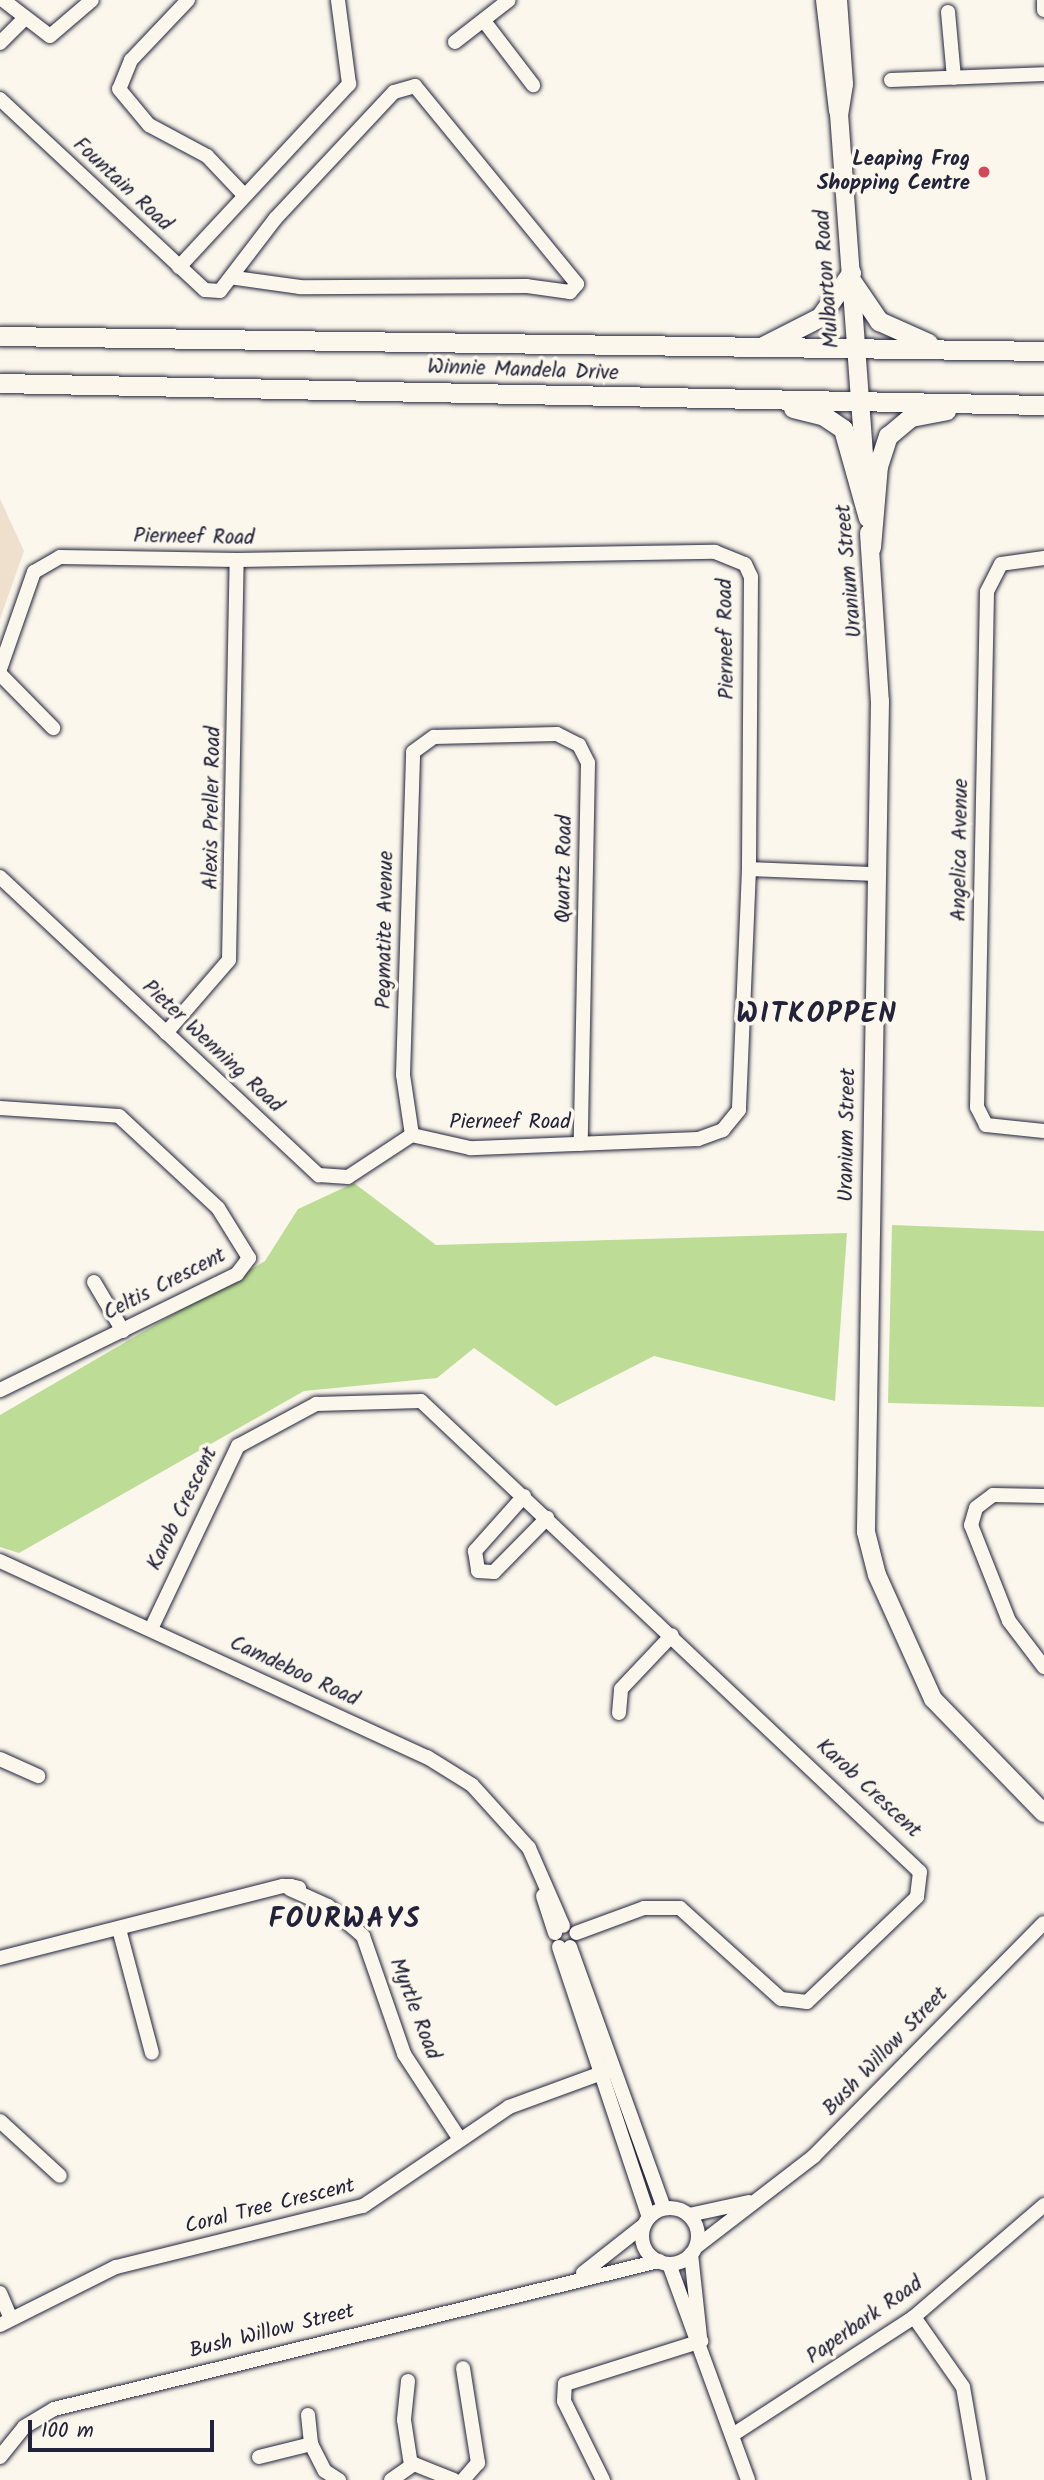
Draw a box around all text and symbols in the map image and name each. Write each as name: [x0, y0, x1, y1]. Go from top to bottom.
street label: Fountain Road: [67, 133, 177, 237]
place label: Leaping Frog Shopping Centre: [817, 147, 970, 197]
marker: Leaping Frog Shopping Centre: [976, 164, 992, 180]
street label: Mulbarton Road: [811, 209, 845, 349]
street label: Winnie Mandela Drive: [427, 355, 619, 387]
street label: Uranium Street: [832, 503, 868, 639]
street label: Pierneef Road: [133, 524, 255, 552]
street label: Pierneef Road: [713, 578, 741, 700]
street label: Alexis Preller Road: [199, 726, 227, 890]
street label: Angelica Avenue: [947, 778, 975, 922]
street label: Quartz Road: [551, 815, 579, 923]
street label: Pegmatite Avenue: [372, 851, 400, 1009]
street label: Pieter Wenning Road: [136, 975, 288, 1119]
district label: WITKOPPEN: [737, 998, 897, 1032]
street label: Uranium Street: [834, 1068, 862, 1202]
street label: Pierneef Road: [449, 1110, 571, 1136]
street label: Celtis Crescent: [100, 1243, 230, 1327]
street label: Karob Crescent: [142, 1443, 224, 1575]
street label: Camdeboo Road: [225, 1631, 363, 1713]
street label: Karob Crescent: [810, 1734, 926, 1844]
district label: FOURWAYS: [270, 1903, 420, 1937]
street label: Myrtle Road: [383, 1955, 445, 2063]
street label: Bush Willow Street: [818, 1982, 954, 2122]
street label: Coral Tree Crescent: [183, 2174, 357, 2240]
street label: Paperbark Road: [802, 2272, 928, 2370]
street label: Bush Willow Street: [187, 2299, 357, 2365]
scale bar: [32, 2406, 217, 2450]
text: 100 m: [41, 2415, 94, 2448]

